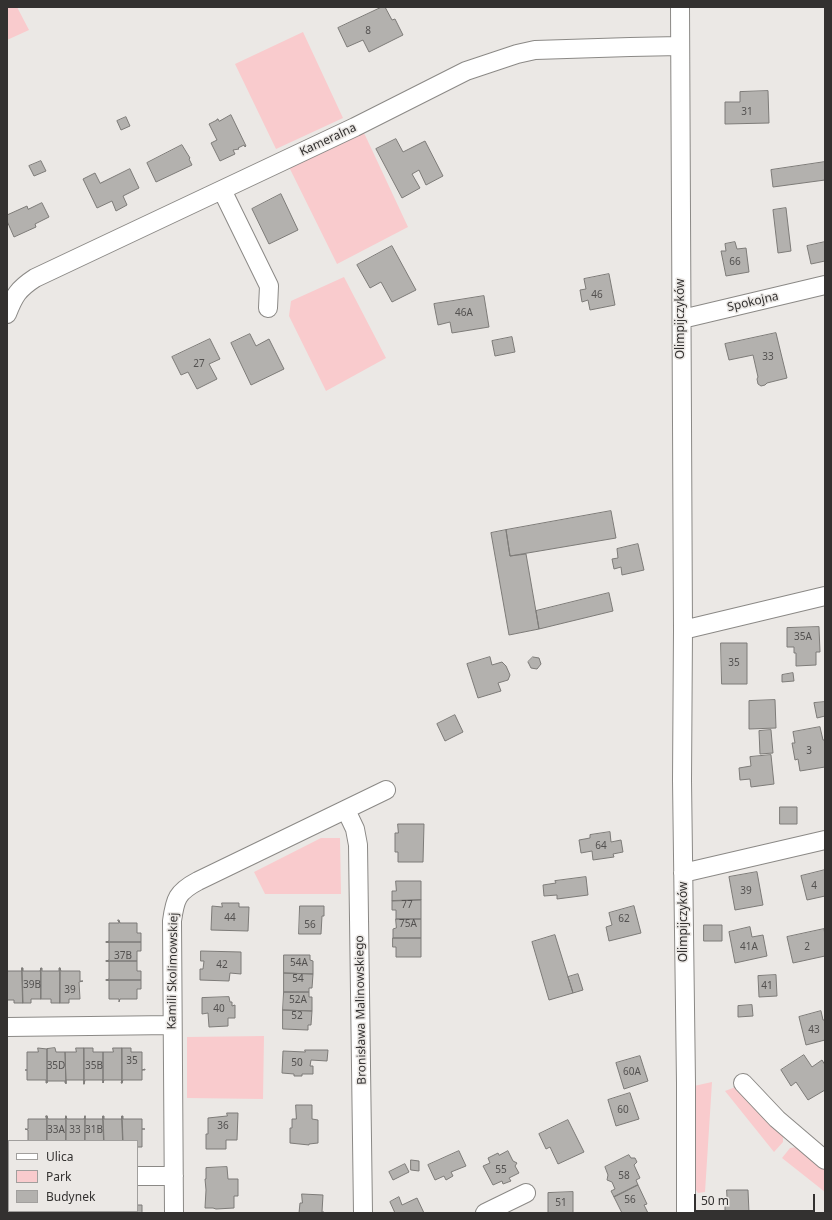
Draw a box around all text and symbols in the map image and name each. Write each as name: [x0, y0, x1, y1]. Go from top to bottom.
house number: 8: [365, 25, 371, 37]
house number: 31: [741, 106, 753, 118]
street label: Kameralna: [297, 121, 359, 159]
house number: 66: [729, 256, 741, 268]
street label: Olimpijczyków: [674, 279, 688, 359]
house number: 46: [591, 289, 603, 301]
street label: Spokojna: [726, 289, 780, 315]
house number: 46A: [455, 307, 473, 319]
house number: 33: [762, 351, 774, 363]
house number: 27: [193, 358, 205, 370]
house number: 35A: [794, 631, 812, 643]
house number: 35: [728, 657, 740, 669]
house number: 3: [806, 745, 812, 757]
house number: 64: [595, 840, 607, 852]
house number: 4: [811, 880, 817, 892]
street label: Olimpijczyków: [677, 882, 691, 962]
house number: 39: [740, 885, 752, 897]
house number: 77: [401, 899, 413, 911]
street label: Kamili Skolimowskiej: [165, 912, 181, 1030]
house number: 44: [224, 912, 236, 924]
house number: 62: [618, 913, 630, 925]
house number: 75A: [399, 918, 417, 930]
house number: 56: [304, 919, 316, 931]
street label: Bronisława Malinowskiego: [352, 935, 370, 1085]
house number: 41A: [740, 941, 758, 953]
house number: 2: [804, 941, 810, 953]
house number: 37B: [114, 950, 132, 962]
house number: 54A: [290, 957, 308, 969]
house number: 42: [216, 959, 228, 971]
house number: 54: [292, 973, 304, 985]
house number: 39B: [23, 979, 41, 991]
house number: 41: [761, 980, 773, 992]
house number: 39: [64, 984, 76, 996]
house number: 52A: [289, 994, 307, 1006]
house number: 40: [213, 1003, 225, 1015]
house number: 52: [291, 1010, 303, 1022]
house number: 43: [808, 1024, 820, 1036]
house number: 35: [126, 1055, 138, 1067]
house number: 50: [291, 1057, 303, 1069]
house number: 35D: [47, 1060, 65, 1072]
house number: 35B: [85, 1060, 103, 1072]
house number: 60A: [623, 1066, 641, 1078]
house number: 60: [617, 1104, 629, 1116]
house number: 36: [217, 1120, 229, 1132]
house number: 33A: [47, 1124, 65, 1136]
house number: 33: [69, 1124, 81, 1136]
house number: 31B: [85, 1124, 103, 1136]
legend: [8, 1140, 138, 1212]
text: Ulica: [46, 1148, 73, 1165]
house number: 55: [495, 1164, 507, 1176]
text: Park: [46, 1168, 71, 1185]
house number: 58: [618, 1170, 630, 1182]
scale bar: [696, 1186, 817, 1212]
text: Budynek: [46, 1188, 95, 1205]
text: 50 m: [701, 1192, 729, 1209]
house number: 56: [624, 1194, 636, 1206]
house number: 51: [555, 1197, 567, 1209]

